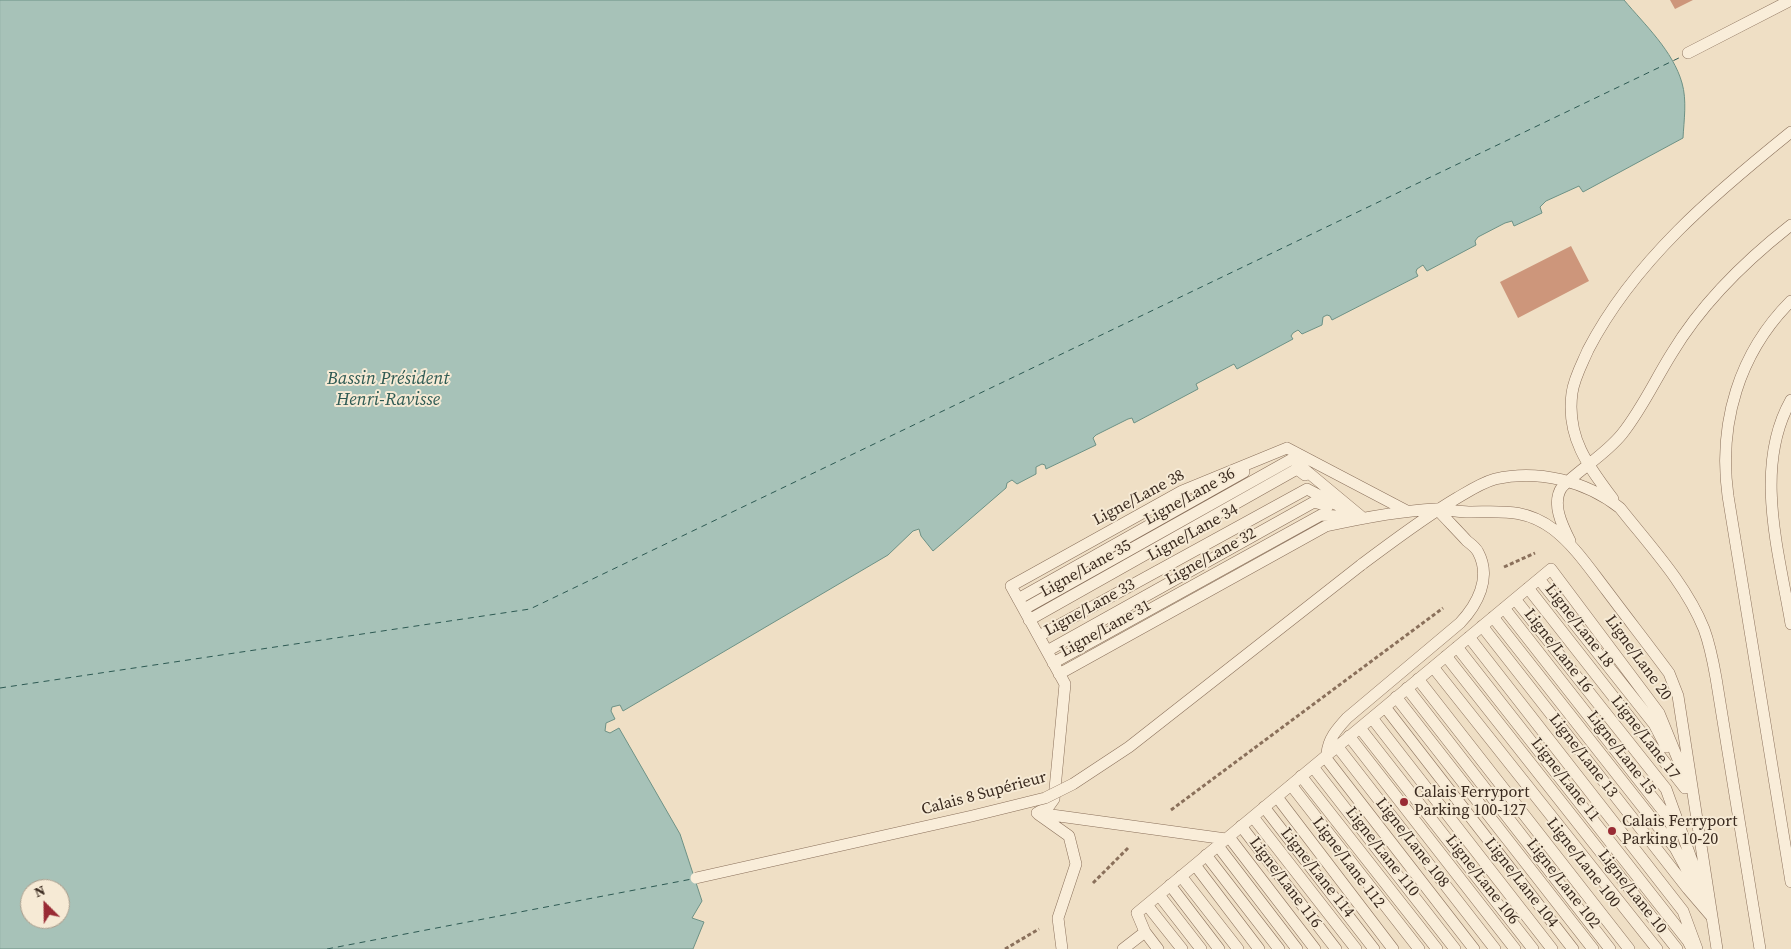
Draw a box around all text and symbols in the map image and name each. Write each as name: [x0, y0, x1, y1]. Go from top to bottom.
water label: Bassin Président Henri-Ravisse: [327, 368, 449, 410]
street label: Ligne/Lane 36: [1141, 464, 1239, 530]
street label: Ligne/Lane 38: [1090, 466, 1188, 530]
street label: Ligne/Lane 34: [1144, 500, 1242, 566]
street label: Ligne/Lane 32: [1162, 524, 1260, 590]
street label: Ligne/Lane 35: [1037, 536, 1135, 602]
street label: Ligne/Lane 33: [1041, 575, 1139, 641]
street label: Ligne/Lane 18: [1540, 580, 1618, 672]
street label: Ligne/Lane 31: [1057, 596, 1155, 662]
street label: Ligne/Lane 16: [1519, 605, 1597, 697]
street label: Ligne/Lane 20: [1601, 612, 1675, 704]
street label: Ligne/Lane 17: [1606, 692, 1684, 784]
street label: Ligne/Lane 15: [1582, 707, 1660, 799]
street label: Ligne/Lane 13: [1544, 710, 1622, 802]
street label: Ligne/Lane 11: [1526, 734, 1604, 826]
street label: Calais 8 Supérieur: [919, 768, 1049, 820]
place label: Calais Ferryport Parking 100-127: [1414, 783, 1529, 821]
street label: Ligne/Lane 108: [1371, 794, 1453, 892]
marker: Calais Ferryport Parking 100-127: [1398, 796, 1410, 808]
street label: Ligne/Lane 110: [1341, 803, 1423, 901]
place label: Calais Ferryport Parking 10-20: [1622, 812, 1737, 850]
street label: Ligne/Lane 112: [1308, 814, 1388, 912]
street label: Ligne/Lane 100: [1542, 814, 1624, 912]
street label: Ligne/Lane 114: [1276, 824, 1358, 922]
marker: Calais Ferryport Parking 10-20: [1606, 825, 1618, 837]
street label: Ligne/Lane 106: [1441, 831, 1523, 929]
street label: Ligne/Lane 116: [1245, 834, 1325, 932]
street label: Ligne/Lane 104: [1480, 834, 1562, 932]
street label: Ligne/Lane 102: [1522, 835, 1604, 933]
street label: Ligne/Lane 10: [1593, 846, 1671, 938]
north arrow: [20, 879, 70, 929]
text: N: [31, 880, 48, 902]

